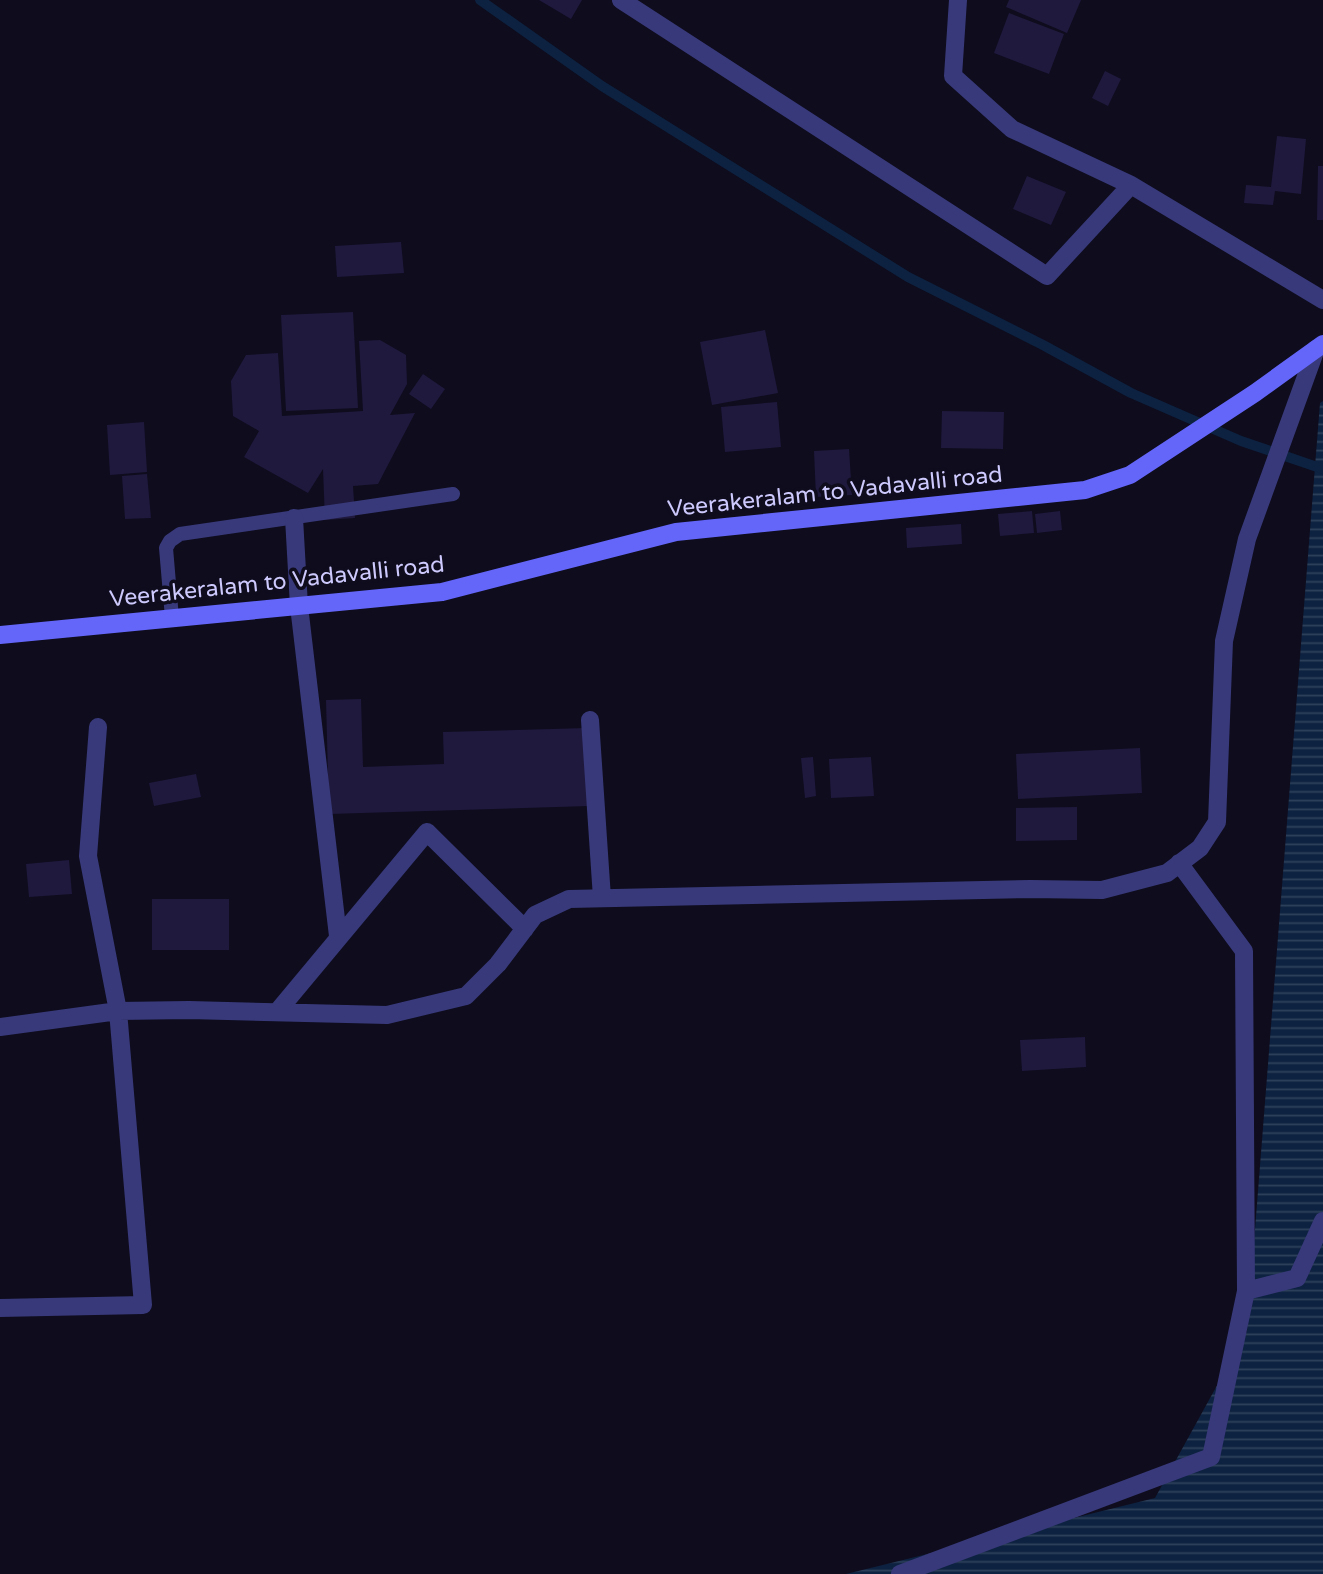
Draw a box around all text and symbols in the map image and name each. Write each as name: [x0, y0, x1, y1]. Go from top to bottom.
street label: Veerakeralam to Vadavalli road: [666, 460, 1004, 524]
street label: Veerakeralam to Vadavalli road: [108, 550, 446, 614]

